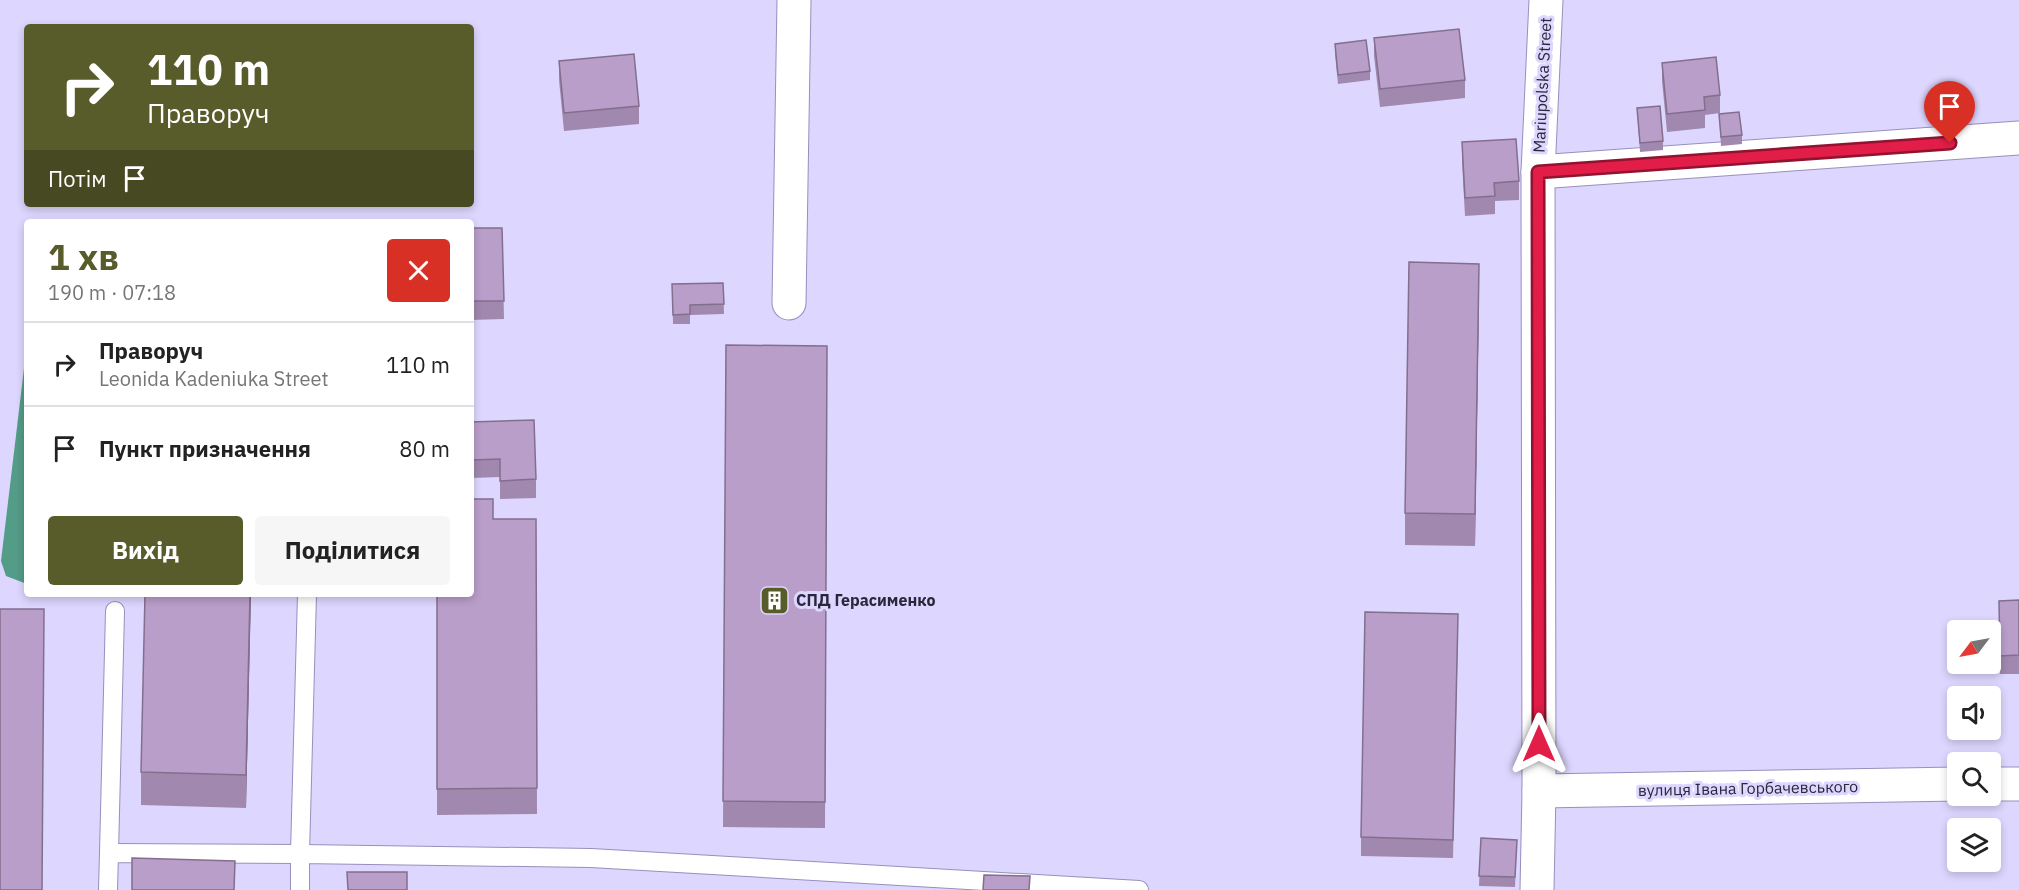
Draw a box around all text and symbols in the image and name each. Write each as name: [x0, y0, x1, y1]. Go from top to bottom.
street label: Mariupolska Street: [1528, 17, 1556, 153]
text: 110 m: [147, 42, 270, 97]
icon: right: [48, 48, 126, 126]
pin: [1924, 81, 1975, 143]
icon: arrive: [1933, 90, 1966, 123]
text: Праворуч: [147, 95, 270, 130]
icon: arrive: [118, 162, 151, 195]
text: Потім: [48, 164, 106, 193]
text: 1 хв: [48, 233, 119, 280]
button: close: [387, 239, 450, 302]
text: 190 m · 07:18: [48, 279, 176, 306]
text: Праворуч: [99, 336, 203, 365]
icon: right: [48, 348, 81, 381]
text: 110 m: [386, 350, 450, 379]
text: Leonida Kadeniuka Street: [99, 365, 328, 392]
icon: arrive: [48, 432, 81, 465]
text: Пункт призначення: [99, 434, 311, 463]
text: 80 m: [399, 434, 450, 463]
button: Вихід: [48, 516, 243, 585]
button: Поділитися: [255, 516, 450, 585]
building icon: СПД Герасименко: [759, 584, 791, 616]
place label: СПД Герасименко: [796, 590, 936, 610]
north arrow: [1947, 620, 2001, 674]
map controls: [1947, 620, 2001, 872]
button: sound: [1947, 686, 2001, 740]
position arrow: [1507, 712, 1571, 776]
button: search: [1947, 752, 2001, 806]
street label: вулиця Івана Горбачевського: [1638, 776, 1858, 800]
button: layers: [1947, 818, 2001, 872]

